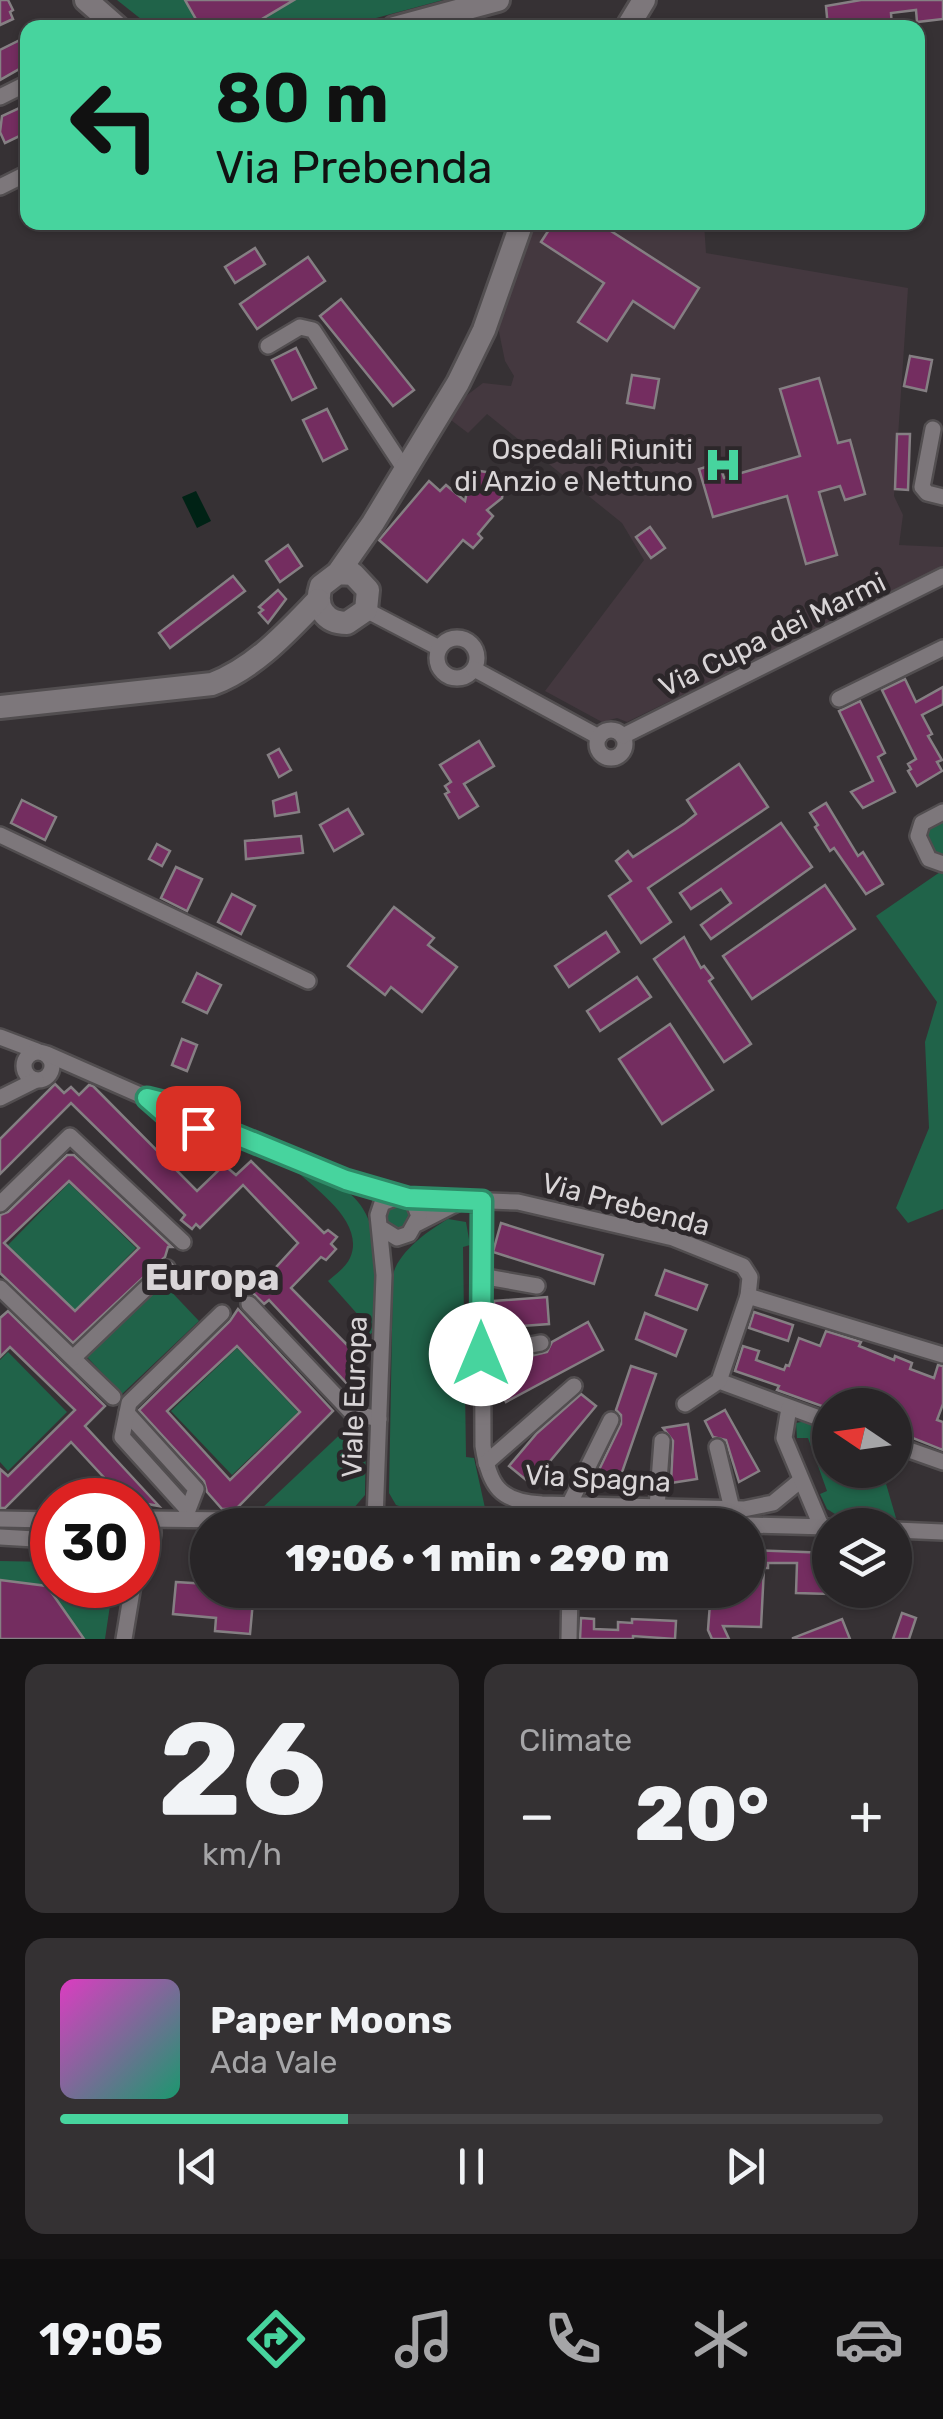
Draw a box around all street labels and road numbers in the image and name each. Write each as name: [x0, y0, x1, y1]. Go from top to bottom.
street label: Via Cupa dei Marmi: [654, 565, 891, 704]
street label: Via Prebenda: [538, 1166, 714, 1243]
street label: Viale Europa: [335, 1315, 374, 1479]
street label: Via Spagna: [524, 1458, 672, 1499]

